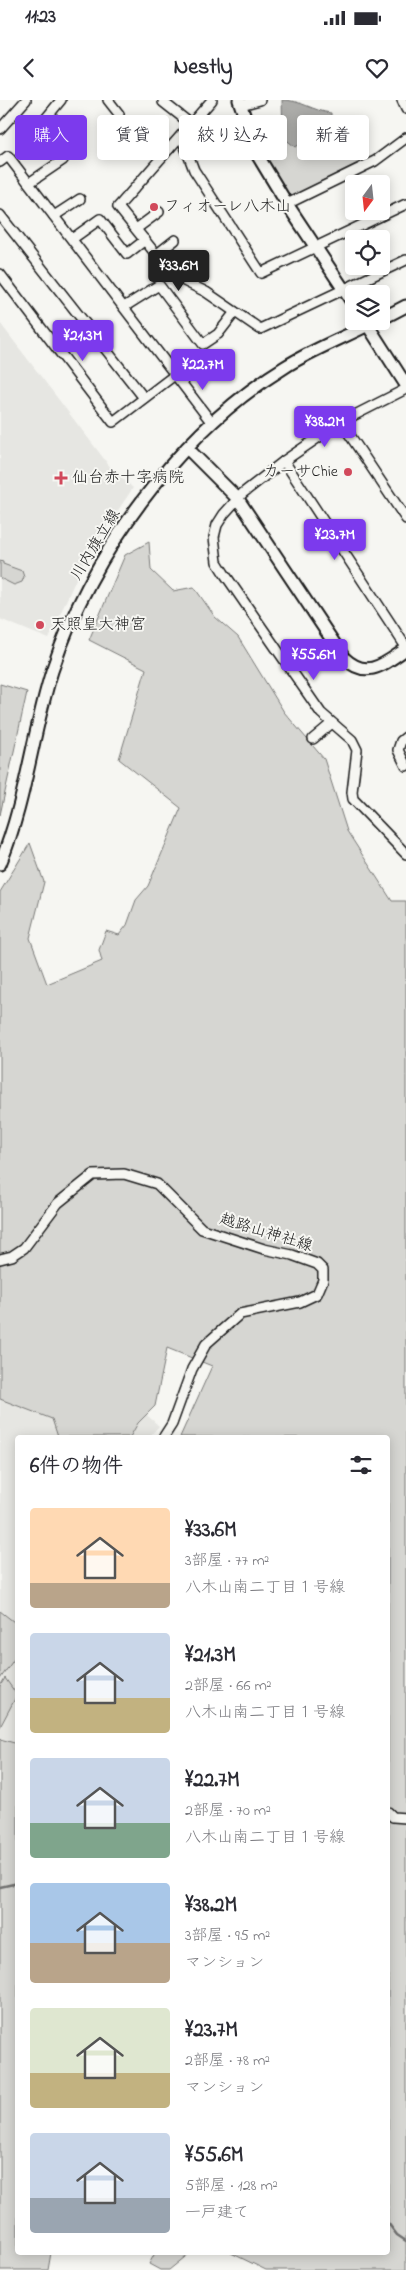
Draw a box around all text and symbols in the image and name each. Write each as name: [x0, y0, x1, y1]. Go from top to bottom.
text: 11:23: [25, 4, 56, 31]
text: Nestly: [173, 52, 233, 84]
icon: back: [15, 54, 43, 82]
icon: heart: [363, 54, 391, 82]
chip: 購入: [15, 115, 87, 160]
chip: 賃貸: [97, 115, 169, 160]
chip: 絞り込み: [179, 115, 287, 160]
chip: 新着: [297, 115, 369, 160]
north arrow: [345, 175, 390, 220]
map controls: [345, 175, 390, 330]
place label: フィオーレ八木山: [164, 195, 291, 219]
marker: フィオーレ八木山: [148, 201, 160, 213]
button: locate: [345, 230, 390, 275]
pin: ¥33.6M: [138, 250, 220, 292]
text: ¥33.6M: [159, 254, 199, 278]
button: layers: [345, 285, 390, 330]
pin: ¥21.3M: [42, 320, 124, 362]
text: ¥21.3M: [64, 324, 102, 348]
pin: ¥22.7M: [162, 348, 244, 391]
text: ¥22.7M: [182, 353, 224, 377]
pin: ¥38.2M: [284, 406, 366, 448]
text: ¥38.2M: [305, 410, 345, 434]
place label: カーサChie: [263, 460, 339, 484]
place label: 仙台赤十字病院: [72, 466, 184, 490]
marker: カーサChie: [342, 466, 354, 478]
marker: 仙台赤十字病院: [54, 471, 68, 485]
street label: 川内旗立線: [65, 505, 127, 585]
pin: ¥23.7M: [294, 518, 376, 561]
text: ¥23.7M: [315, 523, 355, 547]
place label: 天照皇大神宮: [50, 613, 146, 637]
marker: 天照皇大神宮: [34, 619, 46, 631]
pin: ¥55.6M: [273, 638, 355, 681]
text: ¥55.6M: [292, 643, 336, 667]
street label: 越路山神社線: [217, 1207, 315, 1259]
icon: filters: [347, 1451, 375, 1479]
text: 6件の物件: [30, 1452, 123, 1482]
text: ¥33.6M: [185, 1516, 237, 1546]
icon: home: [70, 1528, 130, 1588]
text: 3部屋 · 77 m²: [185, 1549, 269, 1573]
text: 八木山南二丁目１号線: [185, 1576, 345, 1600]
text: ¥21.3M: [185, 1641, 236, 1671]
icon: home: [70, 1653, 130, 1713]
text: 2部屋 · 66 m²: [185, 1674, 272, 1698]
text: 八木山南二丁目１号線: [185, 1701, 345, 1725]
text: ¥22.7M: [185, 1766, 240, 1796]
icon: home: [70, 1778, 130, 1838]
text: 2部屋 · 70 m²: [185, 1799, 271, 1823]
text: 八木山南二丁目１号線: [185, 1826, 345, 1850]
text: ¥38.2M: [185, 1891, 237, 1921]
icon: home: [70, 1903, 130, 1963]
text: 3部屋 · 95 m²: [185, 1924, 270, 1948]
text: マンション: [185, 1951, 264, 1975]
text: ¥23.7M: [185, 2016, 238, 2046]
icon: home: [70, 2028, 130, 2088]
text: 2部屋 · 78 m²: [185, 2049, 270, 2073]
text: マンション: [185, 2076, 264, 2100]
text: ¥55.6M: [185, 2141, 244, 2171]
icon: home: [70, 2153, 130, 2213]
text: 5部屋 · 128 m²: [185, 2174, 278, 2198]
text: 一戸建て: [185, 2201, 249, 2225]

